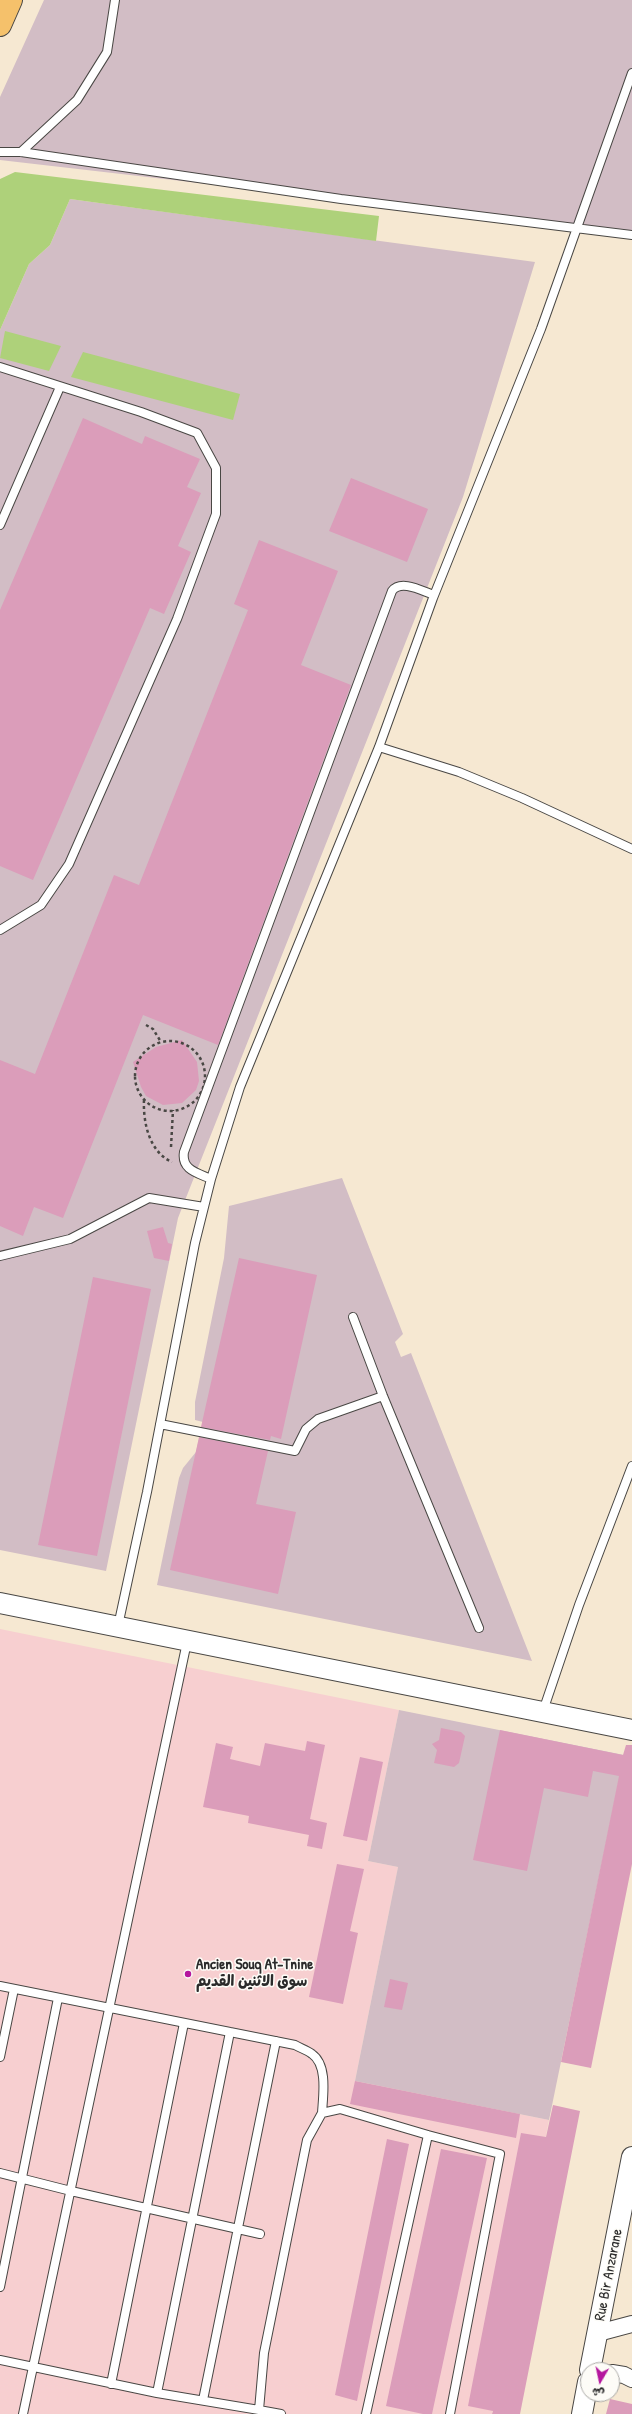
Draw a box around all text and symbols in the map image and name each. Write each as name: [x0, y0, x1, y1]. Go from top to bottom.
place label: Ancien Souq At-Tnine سوق الاثنين القديم: [196, 1956, 313, 1991]
marker: Ancien Souq At-Tnine سوق الاثنين القديم: [183, 1969, 193, 1979]
street label: Rue Bir Anzarane: [591, 2228, 627, 2322]
north arrow: [580, 2362, 620, 2402]
text: ش: [591, 2385, 605, 2401]

